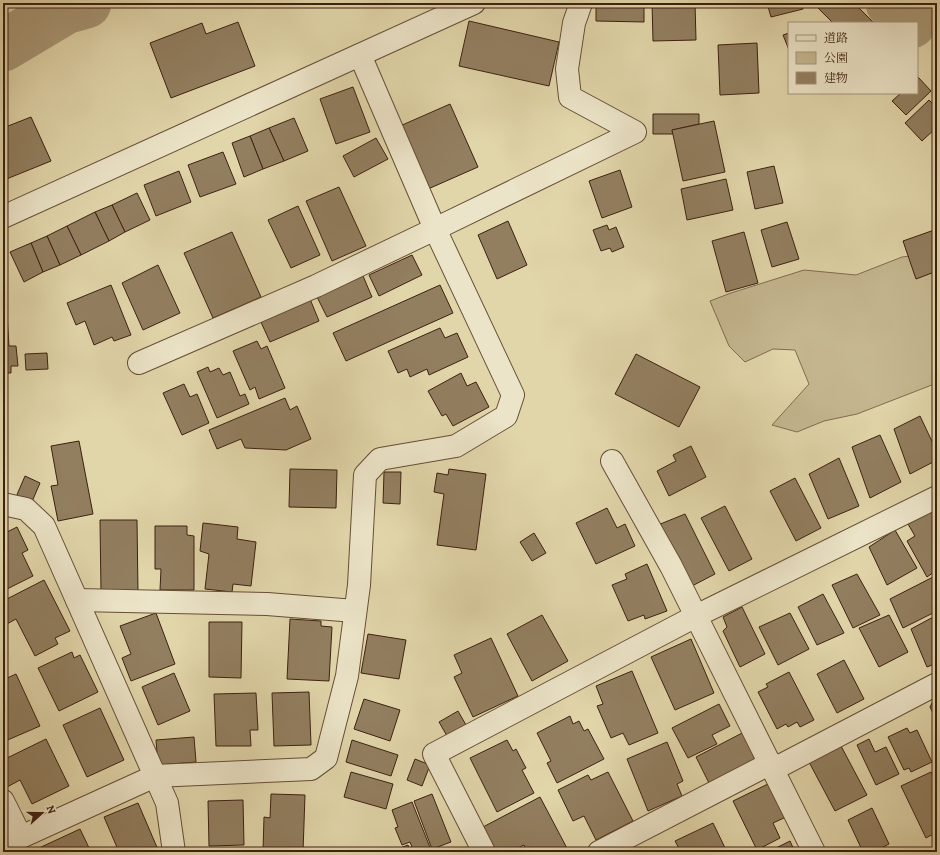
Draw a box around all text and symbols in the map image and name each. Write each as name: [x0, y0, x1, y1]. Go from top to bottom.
legend: [788, 22, 918, 94]
text: 道路: [824, 30, 848, 46]
text: 公園: [824, 50, 848, 66]
text: 建物: [824, 70, 848, 86]
north arrow: [22, 793, 62, 833]
text: N: [42, 803, 59, 816]

